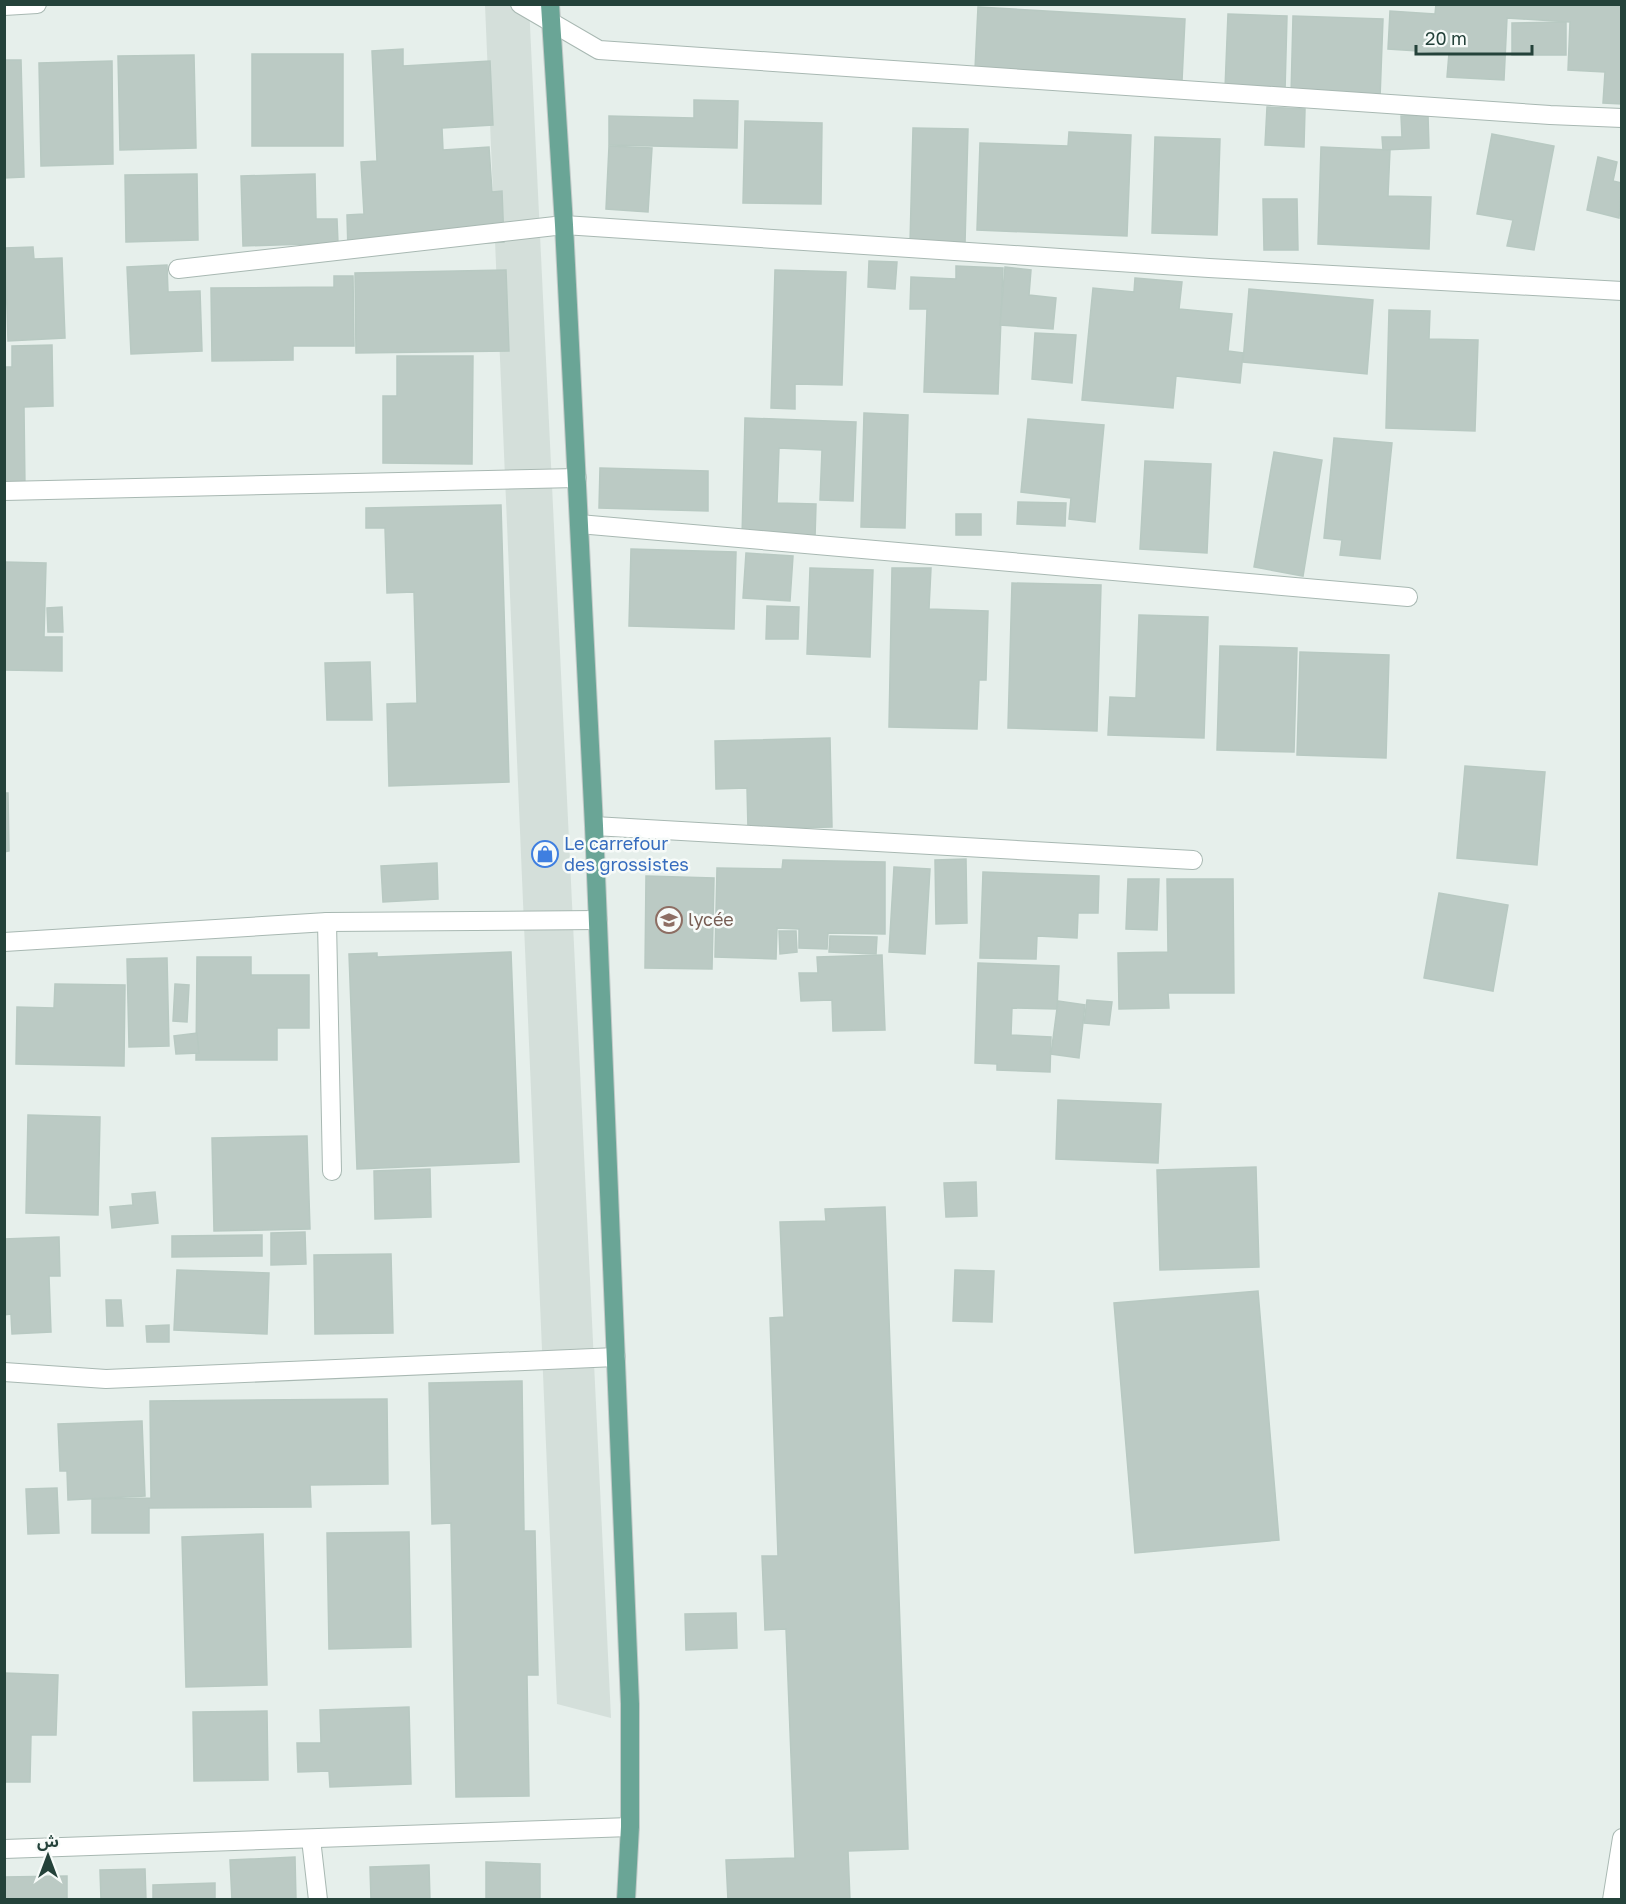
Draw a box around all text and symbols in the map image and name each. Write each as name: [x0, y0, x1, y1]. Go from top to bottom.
scale bar: [1416, 18, 1532, 56]
text: 20 m: [1425, 27, 1467, 49]
place label: Le carrefour des grossistes: [564, 832, 689, 875]
shop icon: Le carrefour des grossistes: [530, 839, 560, 869]
school or university icon: lycée: [654, 905, 684, 935]
place label: lycée: [688, 908, 734, 930]
north arrow: [18, 1826, 78, 1886]
text: ش: [37, 1831, 59, 1851]

